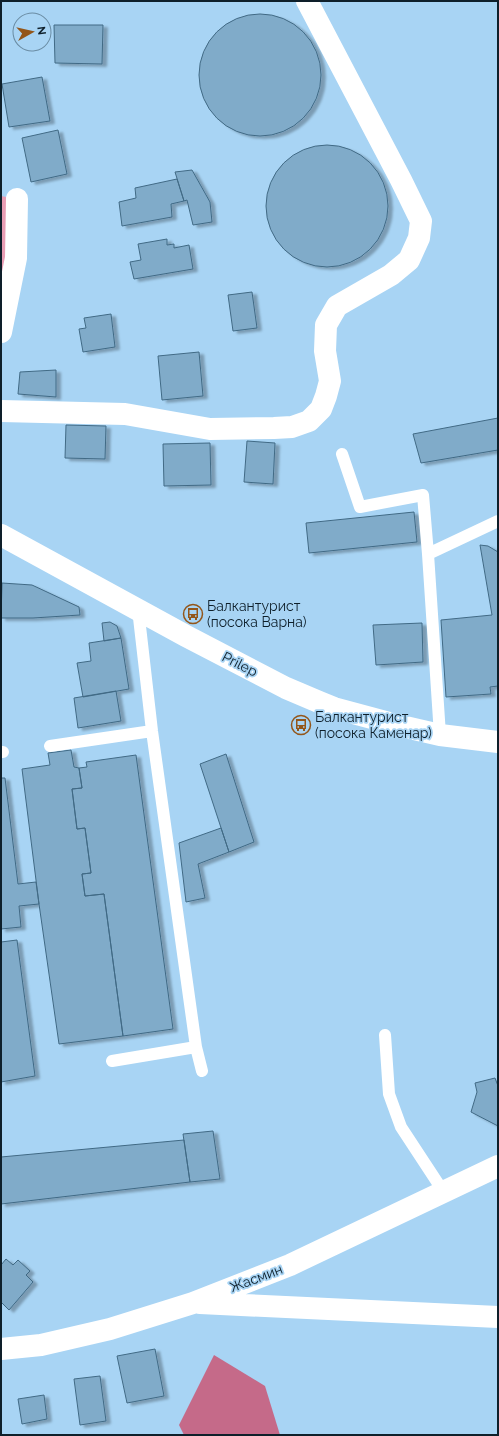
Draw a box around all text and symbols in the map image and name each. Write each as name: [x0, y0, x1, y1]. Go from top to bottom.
north arrow: [12, 12, 52, 52]
text: N: [34, 26, 48, 36]
place label: Балкантурист (посока Варна): [207, 598, 307, 630]
bus stop icon: Балкантурист (посока Варна): [182, 603, 204, 625]
street label: Prilep: [220, 648, 261, 680]
place label: Балкантурист (посока Каменар): [315, 709, 432, 741]
bus stop icon: Балкантурист (посока Каменар): [290, 714, 312, 736]
street label: Жасмин: [227, 1261, 285, 1295]

